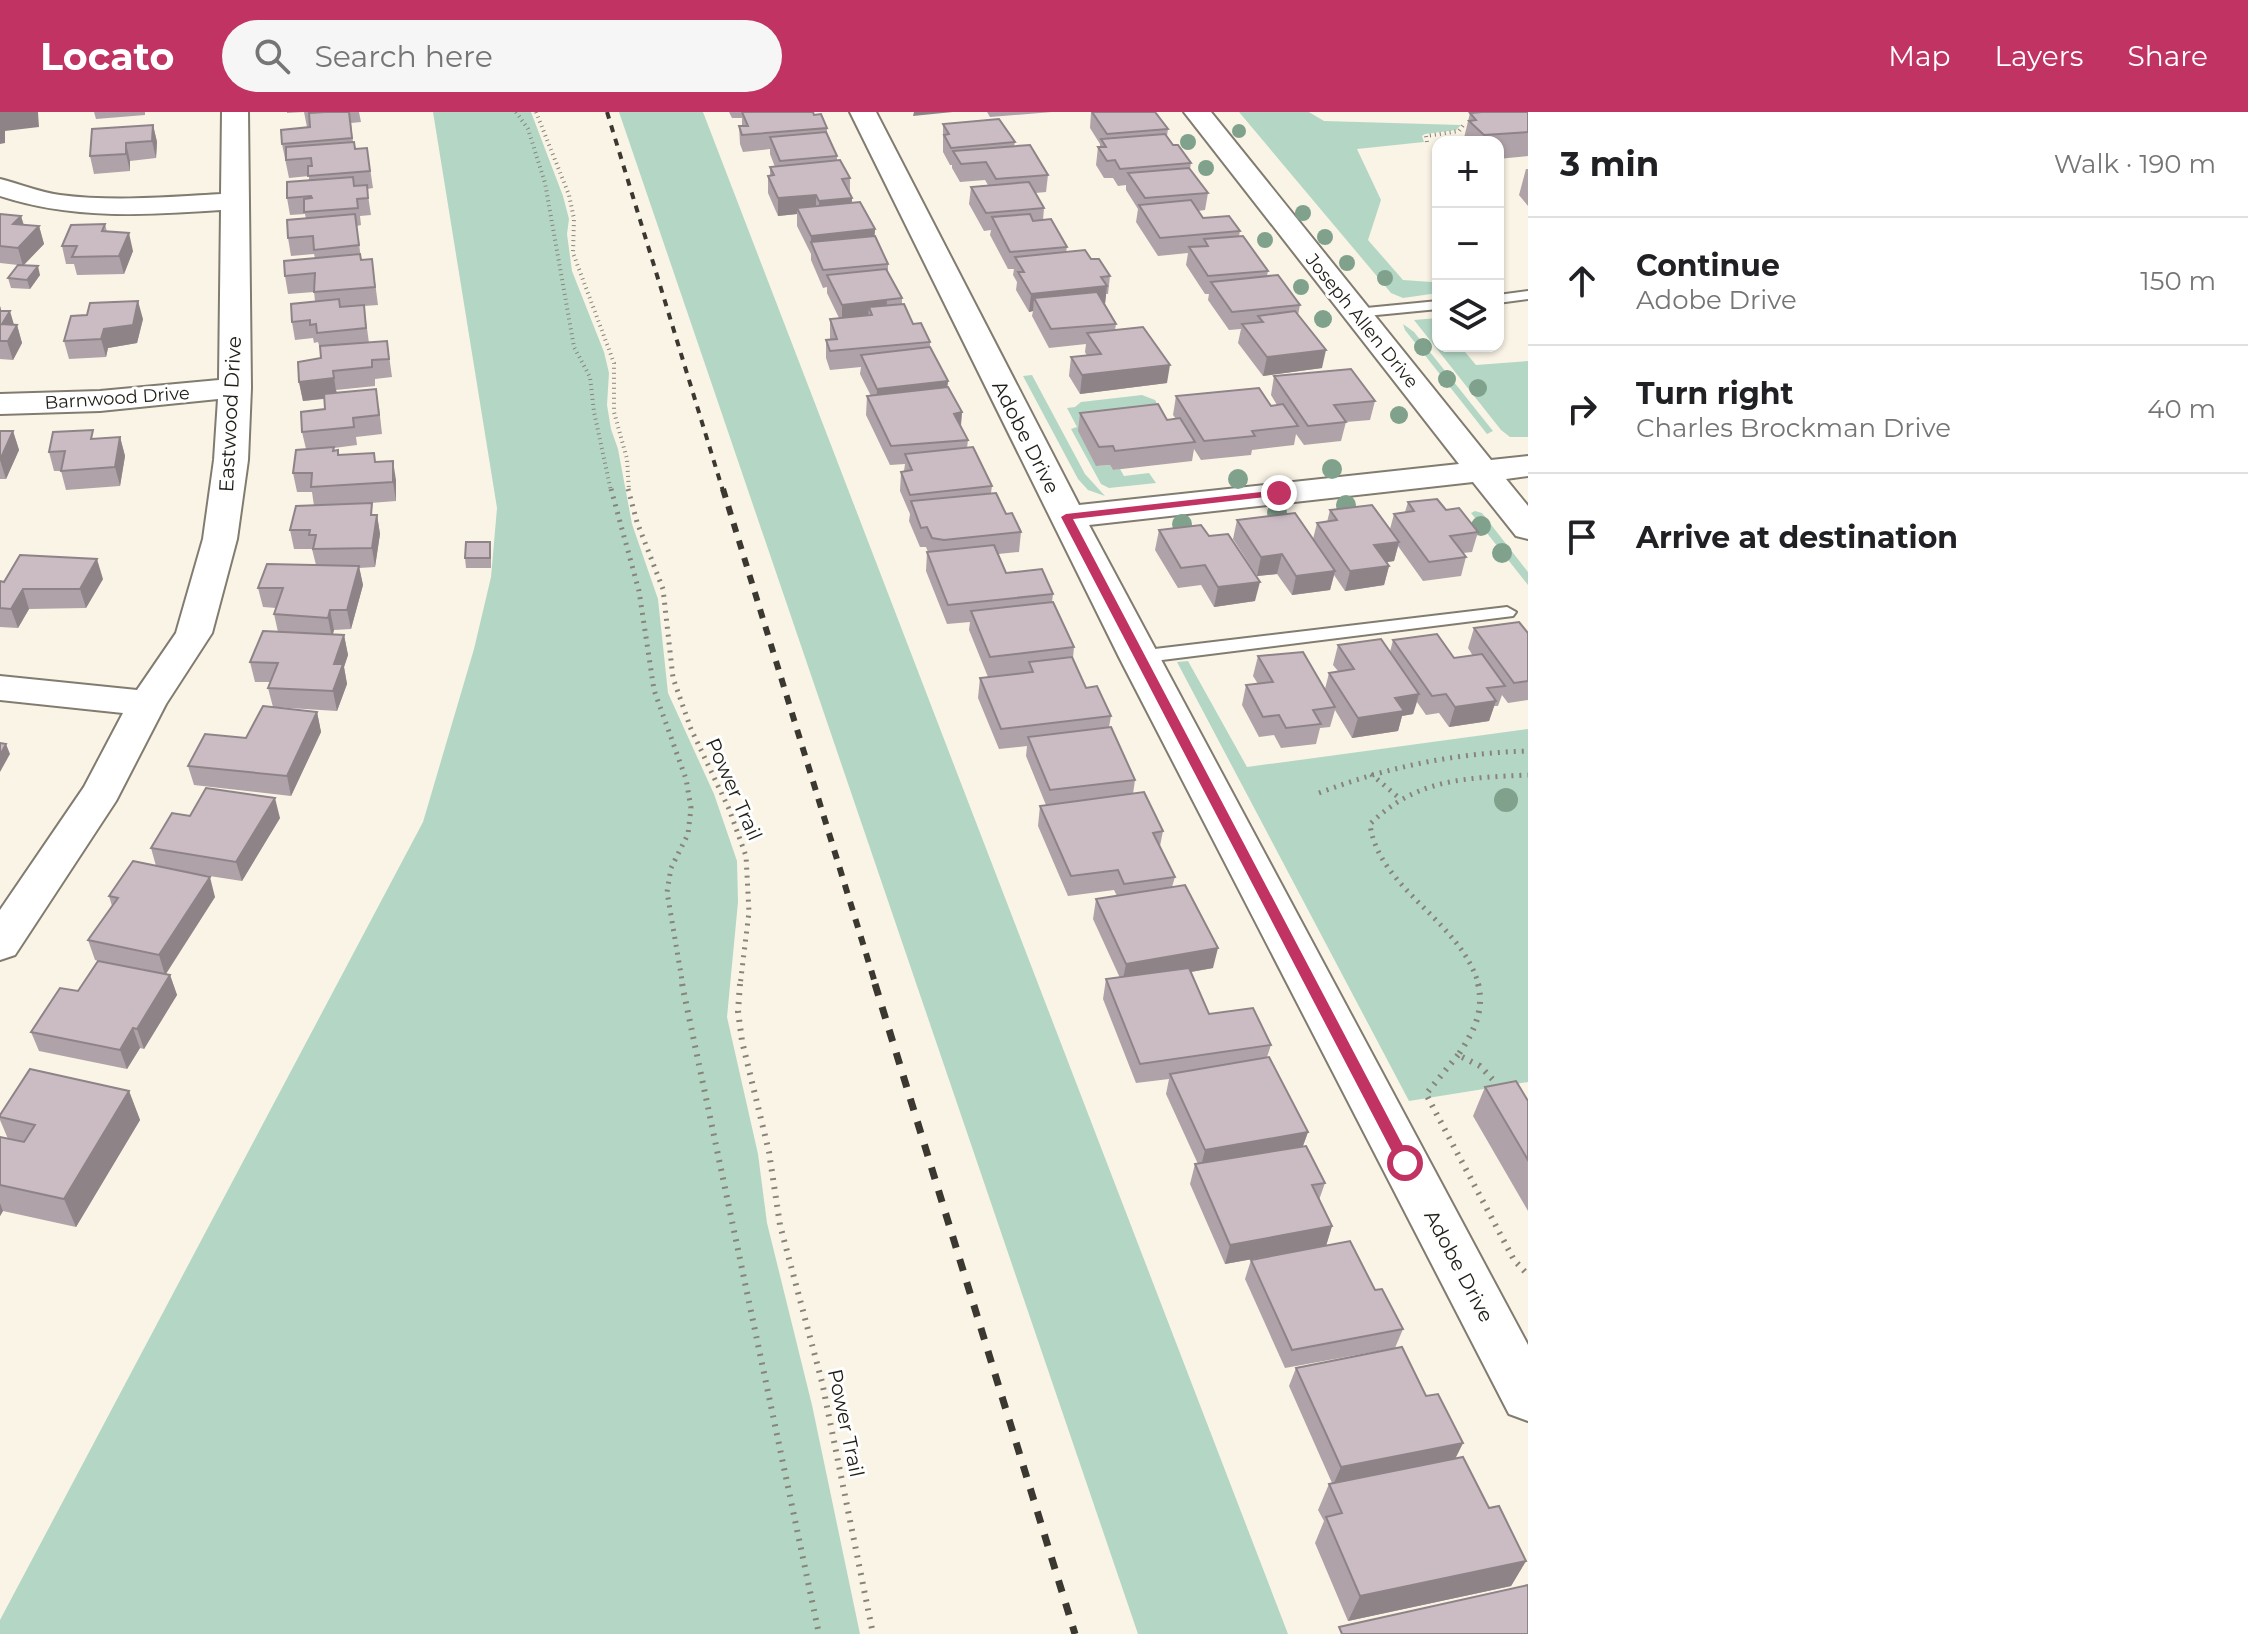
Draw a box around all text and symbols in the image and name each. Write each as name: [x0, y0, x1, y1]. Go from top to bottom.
search box: [222, 20, 782, 92]
text: Locato: [40, 33, 174, 80]
icon: search: [250, 34, 294, 78]
text: Search here: [314, 38, 493, 75]
text: Map: [1888, 39, 1951, 73]
text: Layers: [1995, 39, 2084, 73]
text: Share: [2128, 39, 2208, 73]
map controls: [1432, 136, 1504, 352]
button: +: [1432, 136, 1504, 208]
text: 3 min: [1560, 143, 1659, 185]
text: Walk · 190 m: [2054, 148, 2216, 180]
button: −: [1432, 208, 1504, 280]
text: Continue: [1636, 247, 1780, 284]
street label: Joseph Allen Drive: [1300, 249, 1423, 393]
icon: ahead: [1560, 259, 1604, 303]
text: 150 m: [2140, 265, 2216, 297]
button: layers: [1432, 280, 1504, 352]
text: Adobe Drive: [1636, 284, 1797, 316]
street label: Eastwood Drive: [214, 335, 246, 493]
text: Turn right: [1636, 375, 1793, 412]
street label: Adobe Drive: [987, 376, 1065, 498]
street label: Barnwood Drive: [44, 382, 190, 414]
icon: right: [1560, 387, 1604, 431]
text: 40 m: [2147, 393, 2216, 425]
text: Charles Brockman Drive: [1636, 412, 1951, 444]
route end: [1261, 475, 1297, 511]
icon: arrive: [1560, 515, 1604, 559]
text: Arrive at destination: [1636, 519, 1958, 556]
street label: Power Trail: [701, 734, 767, 844]
route start: [1387, 1145, 1423, 1181]
street label: Adobe Drive: [1419, 1206, 1499, 1326]
street label: Power Trail: [823, 1367, 869, 1479]

